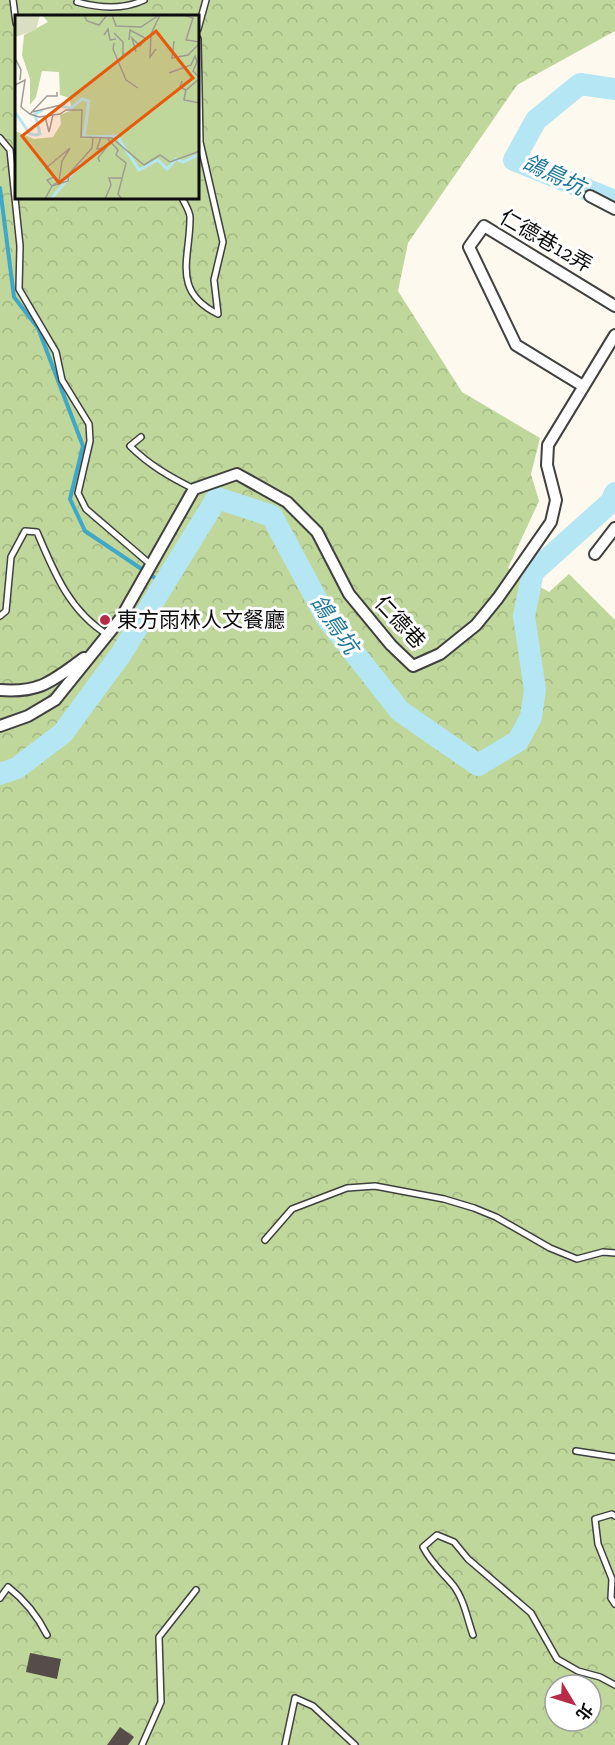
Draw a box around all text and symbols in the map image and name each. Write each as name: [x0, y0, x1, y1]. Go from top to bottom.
inset map: [15, 15, 200, 200]
water label: 鴿鳥坑: [518, 148, 592, 202]
street label: 仁德巷12弄: [495, 204, 597, 277]
water label: 鴿鳥坑: [305, 590, 366, 662]
street label: 仁德巷: [370, 590, 431, 653]
place label: 東方雨林人文餐廳: [117, 607, 285, 632]
marker: 東方雨林人文餐廳: [98, 613, 112, 627]
north arrow: [543, 1673, 603, 1733]
text: 北: [572, 1700, 597, 1724]

